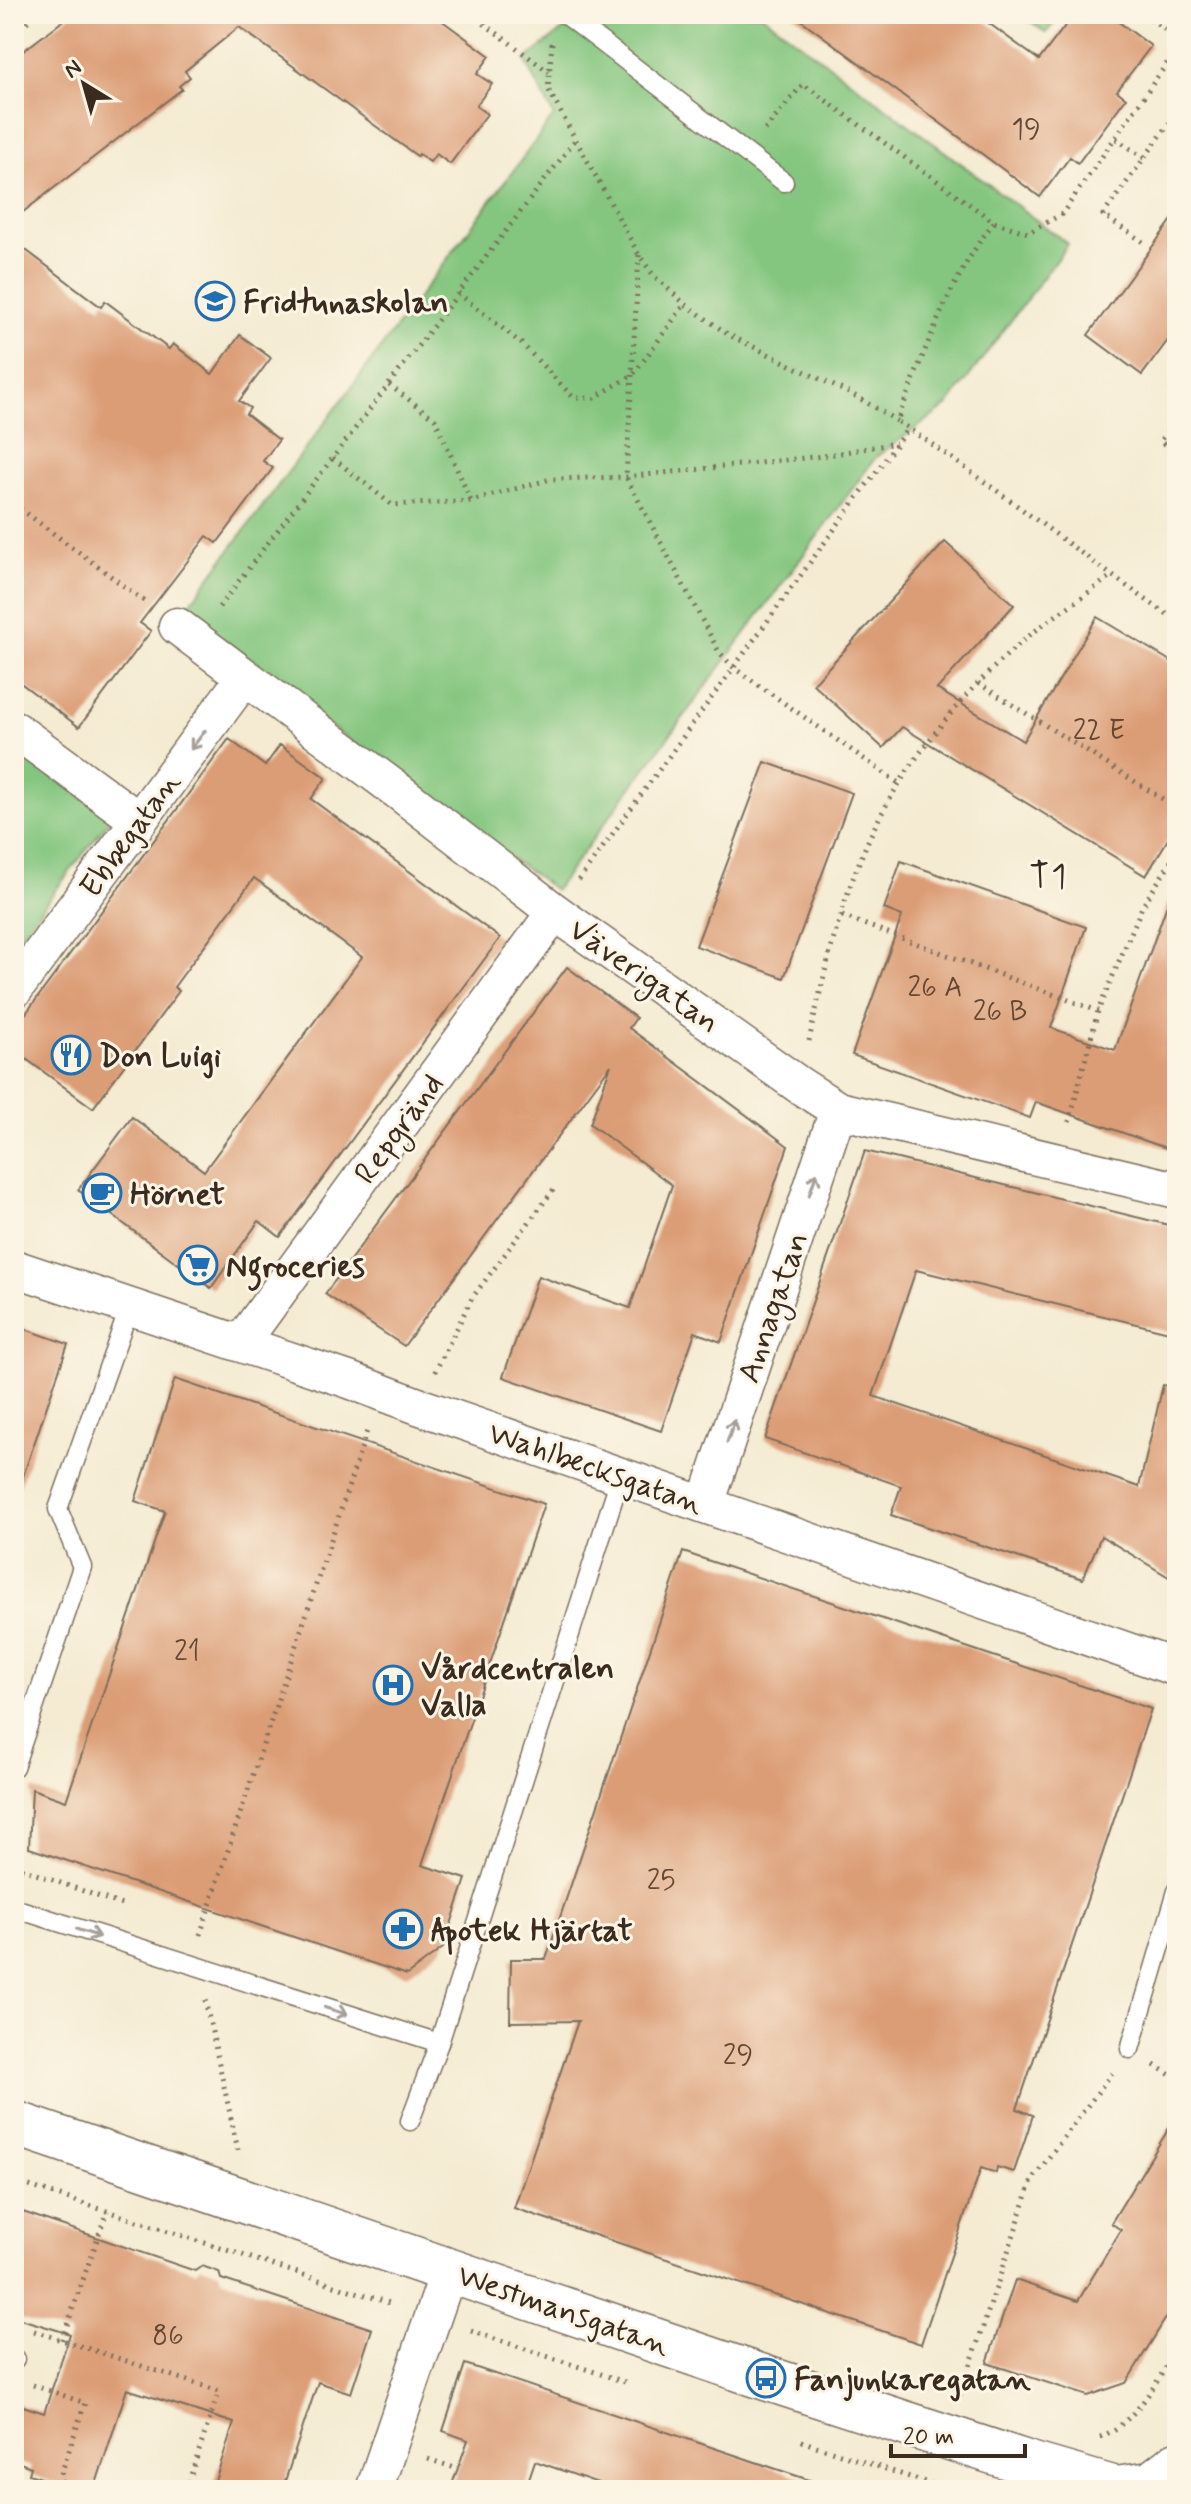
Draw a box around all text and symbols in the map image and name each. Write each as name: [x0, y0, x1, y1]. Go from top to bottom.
north arrow: [44, 44, 124, 124]
text: N: [59, 54, 87, 85]
house number: 19: [1011, 112, 1041, 149]
school or university icon: Fridtunaskolan: [194, 280, 236, 322]
place label: Fridtunaskolan: [243, 282, 449, 324]
house number: 22 E: [1073, 713, 1125, 750]
one-way arrow: [189, 729, 206, 751]
street label: Ebbegatan: [71, 764, 191, 907]
district label: T1: [1030, 855, 1068, 900]
street label: Väverigatan: [559, 909, 728, 1046]
house number: 26 A: [907, 970, 963, 1007]
house number: 26 B: [973, 994, 1027, 1031]
restaurant icon: Don Luigi: [50, 1034, 92, 1076]
place label: Don Luigi: [99, 1036, 221, 1079]
street label: Repgränd: [345, 1065, 456, 1194]
cafe icon: Hörnet: [81, 1172, 123, 1214]
one-way arrow: [807, 1172, 822, 1197]
place label: Hörnet: [130, 1174, 225, 1216]
street label: Annagatan: [728, 1227, 821, 1389]
supermarket icon: Ngroceries: [177, 1244, 219, 1286]
place label: Ngroceries: [226, 1246, 365, 1292]
street label: Wahlbecksgatan: [483, 1413, 708, 1525]
one-way arrow: [724, 1418, 739, 1443]
house number: 21: [174, 1634, 200, 1671]
place label: Vårdcentralen Valla: [421, 1648, 614, 1727]
hospital icon: Vårdcentralen Valla: [372, 1664, 414, 1706]
house number: 25: [647, 1863, 675, 1900]
pharmacy icon: Apotek Hjärtat: [382, 1908, 424, 1950]
place label: Apotek Hjärtat: [431, 1910, 633, 1955]
one-way arrow: [75, 1927, 100, 1941]
one-way arrow: [323, 2005, 348, 2019]
house number: 29: [723, 2038, 753, 2075]
street label: Westmansgatan: [452, 2255, 675, 2367]
house number: 86: [152, 2318, 184, 2355]
bus stop icon: Fanjunkaregatan: [745, 2357, 787, 2399]
place label: Fanjunkaregatan: [794, 2359, 1032, 2402]
scale bar: [891, 2408, 1025, 2458]
text: 20 m: [903, 2422, 954, 2453]

